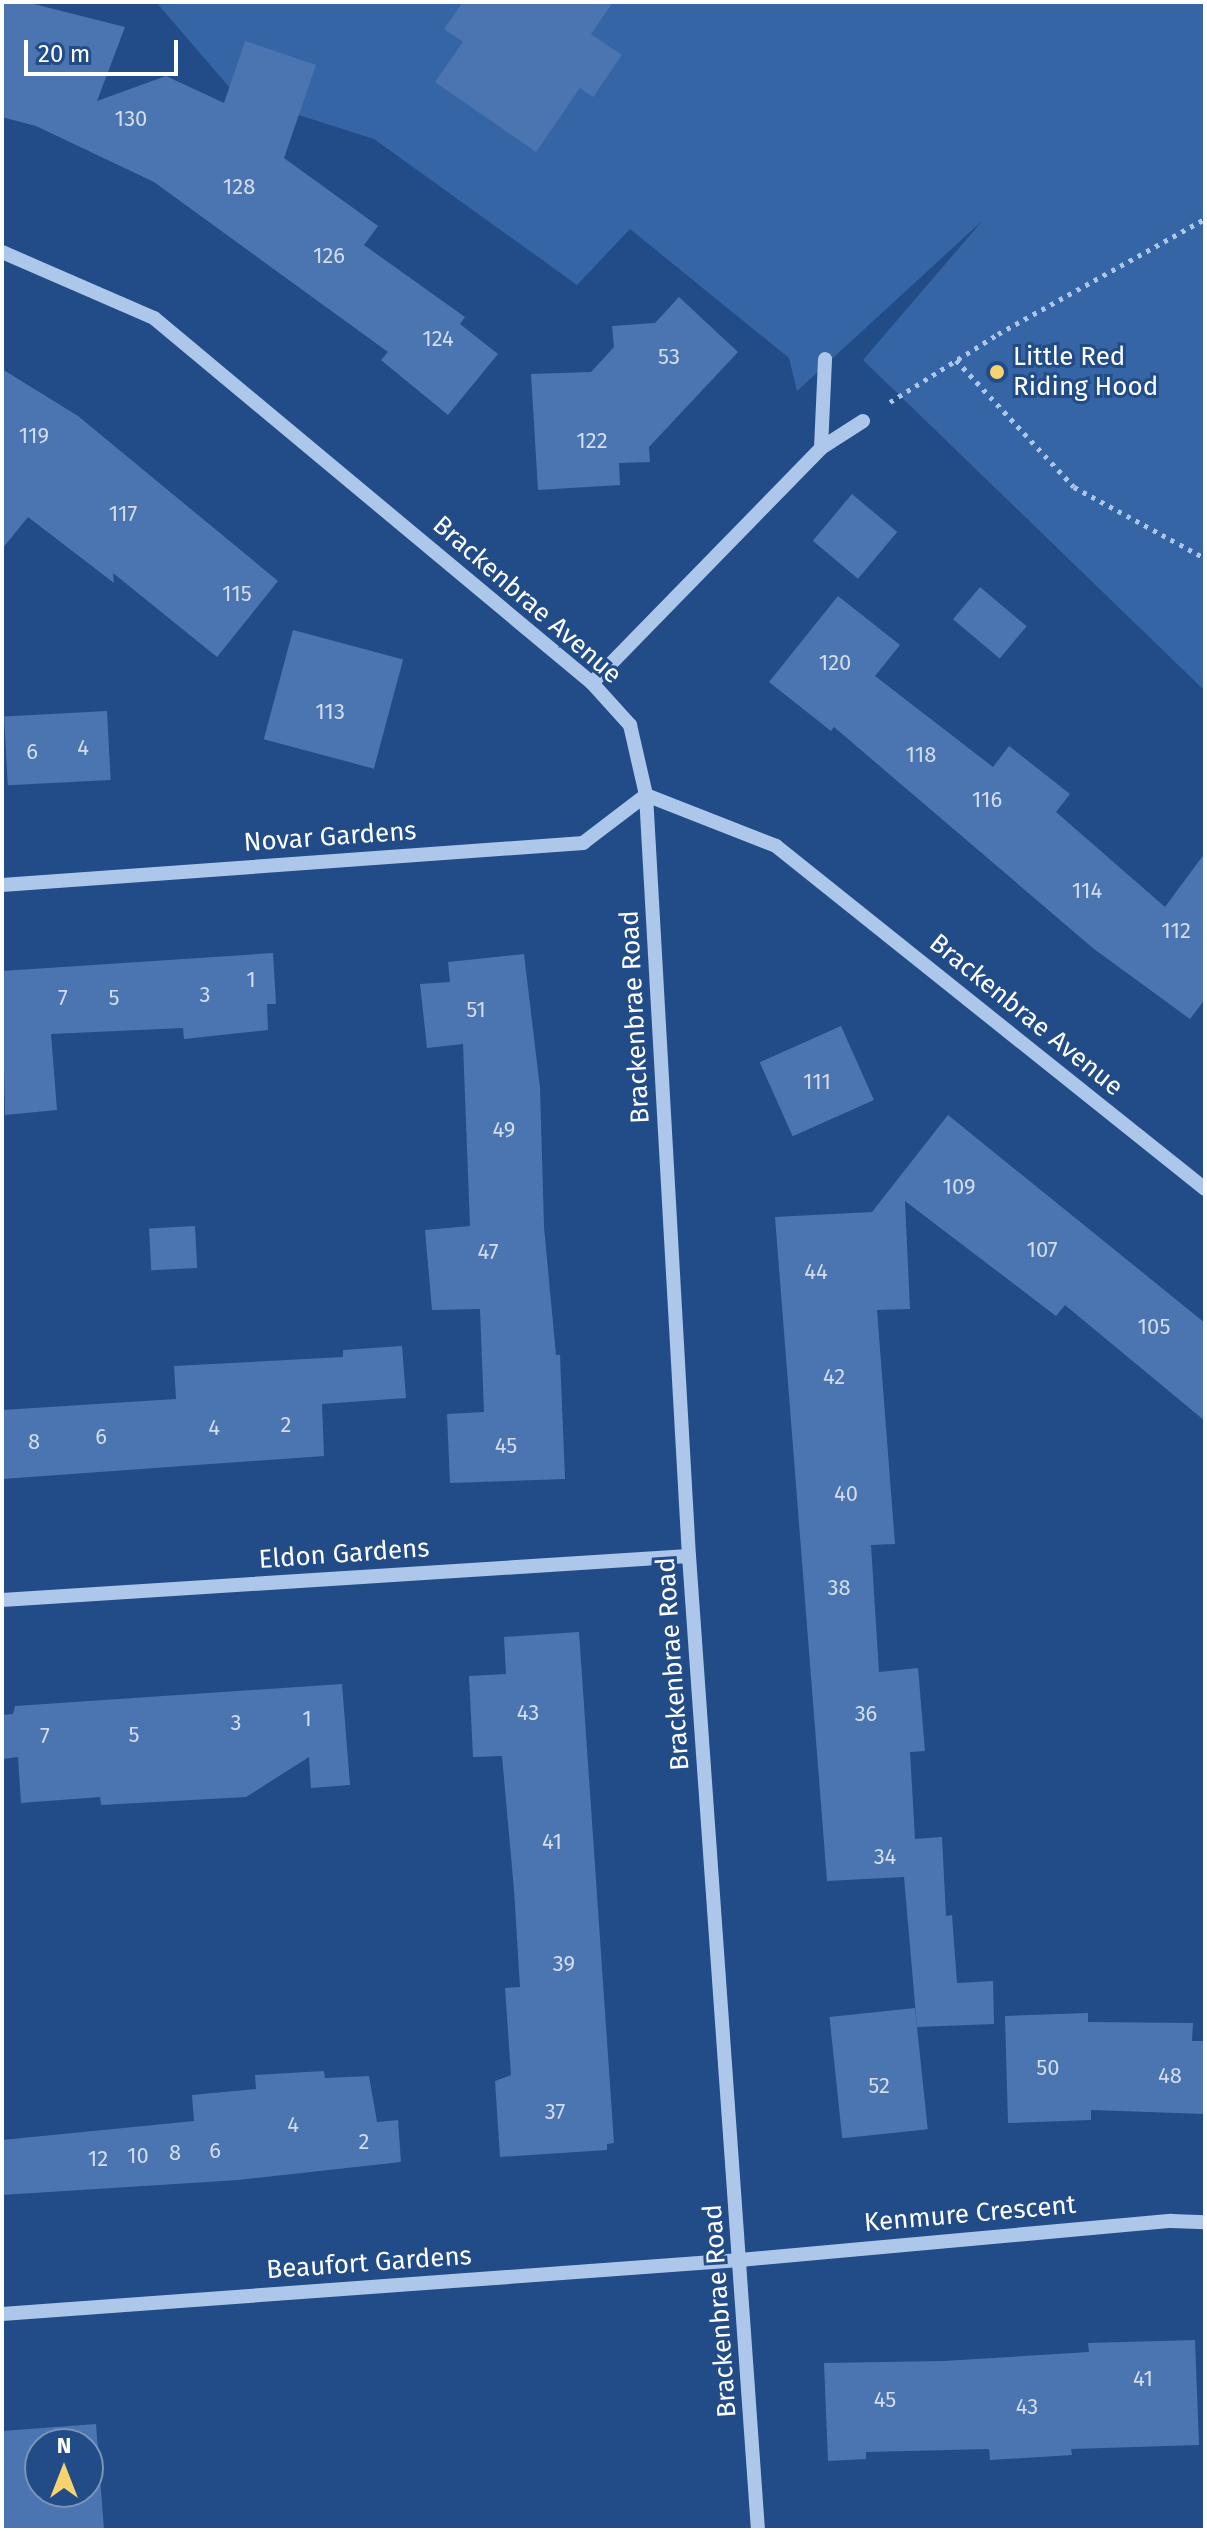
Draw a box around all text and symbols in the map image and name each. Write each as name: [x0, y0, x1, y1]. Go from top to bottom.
scale bar: [28, 24, 182, 74]
text: 20 m: [38, 40, 90, 68]
house number: 130: [115, 106, 147, 132]
house number: 128: [223, 174, 255, 200]
house number: 126: [313, 243, 345, 269]
house number: 124: [422, 326, 454, 352]
place label: Little Red Riding Hood: [1013, 341, 1158, 402]
house number: 53: [658, 344, 680, 370]
marker: Little Red Riding Hood: [988, 363, 1006, 381]
house number: 119: [19, 423, 49, 449]
house number: 122: [576, 428, 608, 454]
house number: 117: [109, 501, 137, 527]
street label: Brackenbrae Avenue: [426, 509, 628, 691]
house number: 115: [222, 581, 252, 607]
house number: 120: [819, 650, 851, 676]
house number: 113: [315, 699, 345, 725]
house number: 4: [77, 735, 89, 761]
house number: 6: [26, 739, 38, 765]
house number: 118: [906, 742, 936, 768]
house number: 116: [972, 787, 1002, 813]
street label: Novar Gardens: [243, 815, 417, 859]
house number: 114: [1072, 878, 1102, 904]
street label: Brackenbrae Road: [614, 909, 656, 1125]
house number: 112: [1161, 918, 1191, 944]
street label: Brackenbrae Avenue: [923, 927, 1129, 1103]
house number: 1: [246, 967, 256, 993]
house number: 3: [200, 982, 210, 1008]
house number: 7: [58, 985, 68, 1011]
house number: 5: [108, 985, 120, 1011]
house number: 51: [466, 997, 486, 1023]
house number: 111: [803, 1069, 831, 1095]
house number: 49: [493, 1117, 515, 1143]
house number: 109: [942, 1174, 976, 1200]
house number: 107: [1026, 1237, 1058, 1263]
house number: 47: [478, 1239, 498, 1265]
house number: 44: [804, 1259, 828, 1285]
house number: 105: [1138, 1314, 1170, 1340]
house number: 42: [823, 1364, 845, 1390]
house number: 2: [281, 1412, 291, 1438]
house number: 4: [208, 1415, 220, 1441]
house number: 6: [95, 1424, 107, 1450]
house number: 8: [28, 1429, 40, 1455]
house number: 45: [495, 1433, 517, 1459]
house number: 40: [834, 1481, 858, 1507]
street label: Eldon Gardens: [258, 1532, 430, 1576]
street label: Brackenbrae Road: [650, 1556, 696, 1772]
house number: 38: [827, 1575, 851, 1601]
house number: 43: [517, 1700, 539, 1726]
house number: 36: [855, 1701, 877, 1727]
house number: 1: [302, 1706, 312, 1732]
house number: 3: [231, 1710, 241, 1736]
house number: 5: [128, 1722, 140, 1748]
house number: 7: [40, 1723, 50, 1749]
house number: 41: [542, 1829, 562, 1855]
house number: 34: [874, 1844, 896, 1870]
house number: 39: [553, 1951, 575, 1977]
house number: 50: [1036, 2055, 1060, 2081]
house number: 48: [1158, 2063, 1182, 2089]
house number: 52: [868, 2073, 890, 2099]
house number: 37: [545, 2099, 565, 2125]
house number: 4: [287, 2112, 299, 2138]
house number: 2: [359, 2129, 369, 2155]
house number: 6: [209, 2138, 221, 2164]
house number: 8: [169, 2140, 181, 2166]
house number: 10: [127, 2143, 149, 2169]
house number: 12: [88, 2146, 108, 2172]
street label: Kenmure Crescent: [863, 2189, 1077, 2239]
street label: Brackenbrae Road: [697, 2203, 743, 2419]
street label: Beaufort Gardens: [265, 2240, 473, 2286]
house number: 41: [1133, 2366, 1153, 2392]
house number: 45: [874, 2387, 896, 2413]
house number: 43: [1016, 2394, 1038, 2420]
north arrow: [24, 2428, 104, 2508]
text: N: [57, 2432, 71, 2459]

